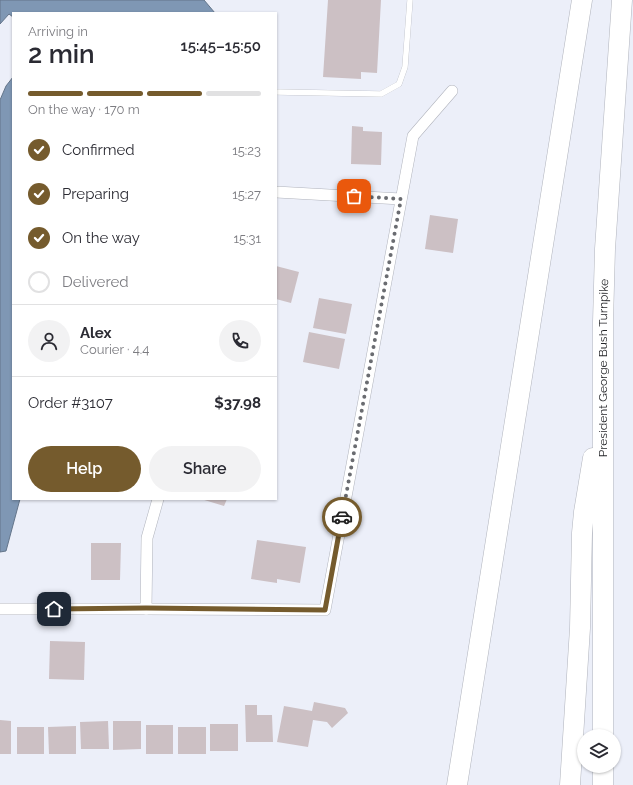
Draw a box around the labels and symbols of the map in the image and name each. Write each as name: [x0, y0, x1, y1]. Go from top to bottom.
pin: [337, 179, 371, 213]
street label: President George Bush Turnpike: [596, 279, 611, 457]
courier: [322, 497, 362, 537]
pin: [37, 592, 71, 626]

